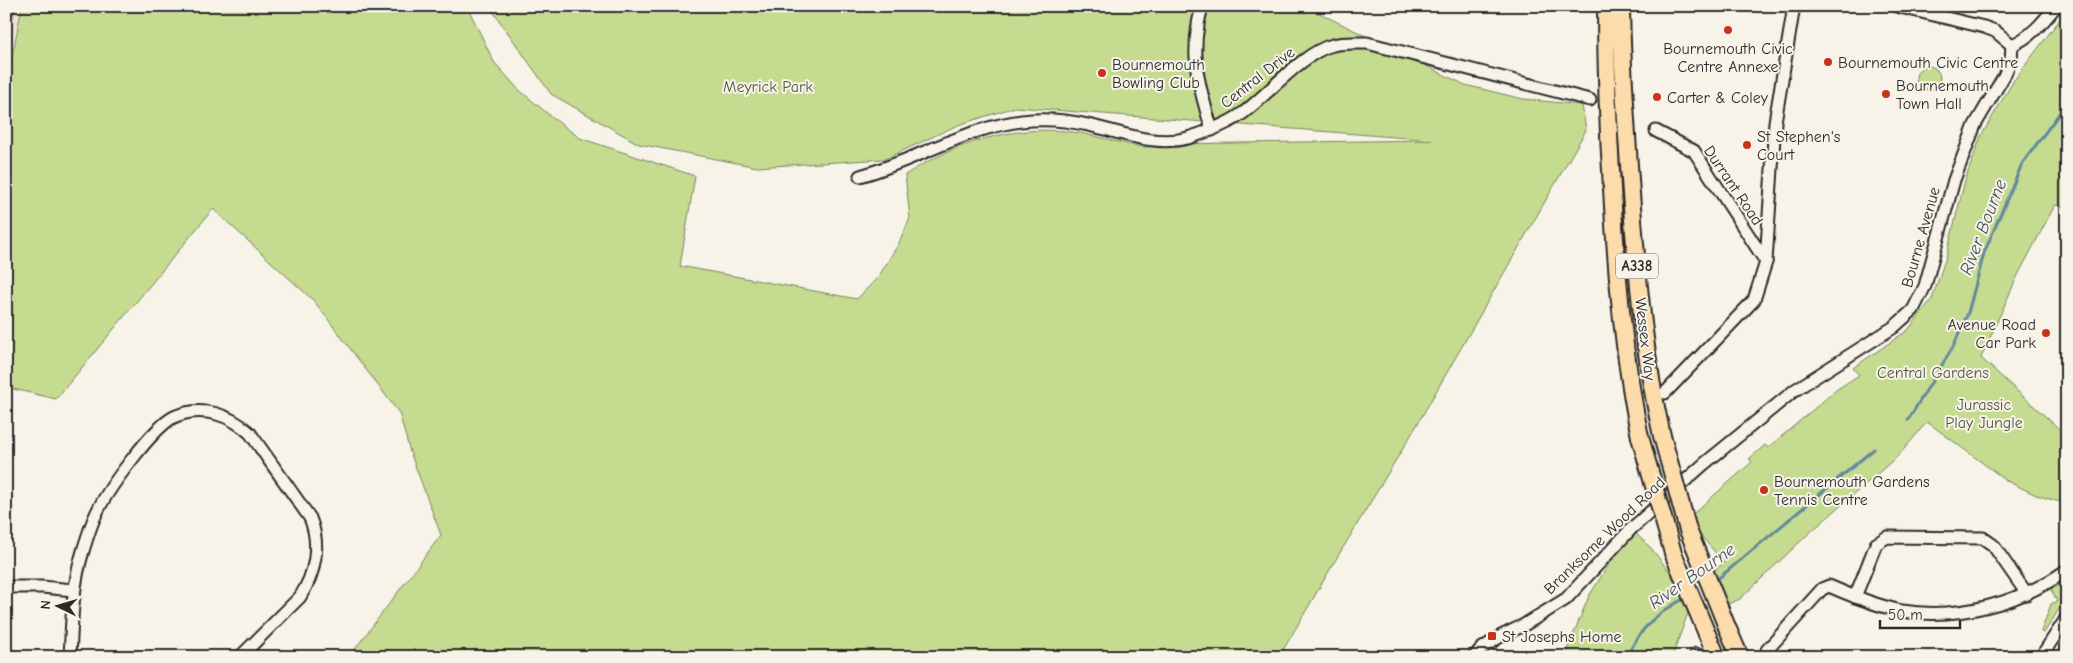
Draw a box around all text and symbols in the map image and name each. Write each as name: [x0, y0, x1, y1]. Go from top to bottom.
marker: Bournemouth Civic Centre Annexe: [1722, 24, 1734, 36]
place label: Bournemouth Civic Centre Annexe: [1663, 40, 1793, 76]
street label: Central Drive: [1217, 43, 1298, 112]
place label: Bournemouth Civic Centre: [1838, 54, 2018, 72]
place label: Bournemouth Bowling Club: [1112, 56, 1205, 92]
marker: Bournemouth Civic Centre: [1822, 56, 1834, 68]
marker: Bournemouth Bowling Club: [1096, 67, 1108, 79]
place label: Bournemouth Town Hall: [1896, 77, 1989, 113]
park label: Meyrick Park: [723, 78, 813, 96]
marker: Bournemouth Town Hall: [1880, 88, 1892, 100]
place label: Carter & Coley: [1667, 89, 1769, 107]
marker: Carter & Coley: [1651, 91, 1663, 103]
place label: St Stephen's Court: [1757, 128, 1841, 164]
marker: St Stephen's Court: [1741, 139, 1753, 151]
street label: Durrant Road: [1700, 142, 1766, 229]
water label: River Bourne: [1956, 176, 2011, 278]
street label: Bourne Avenue: [1898, 185, 1944, 290]
road number: A338: [1616, 254, 1658, 278]
street label: Wessex Way: [1631, 297, 1659, 382]
place label: Avenue Road Car Park: [1947, 316, 2036, 352]
marker: Avenue Road Car Park: [2040, 327, 2052, 339]
park label: Central Gardens: [1877, 364, 1989, 382]
park label: Jurassic Play Jungle: [1945, 396, 2023, 432]
street label: Branksome Wood Road: [1541, 473, 1669, 598]
place label: Bournemouth Gardens Tennis Centre: [1774, 473, 1930, 509]
marker: Bournemouth Gardens Tennis Centre: [1758, 484, 1770, 496]
water label: River Bourne: [1645, 539, 1740, 614]
north arrow: [32, 580, 82, 630]
scale bar: [1880, 598, 1960, 630]
text: N: [37, 600, 54, 610]
text: 50 m: [1888, 606, 1923, 624]
place label: St Josephs Home: [1502, 628, 1621, 646]
marker: St Josephs Home: [1486, 630, 1498, 642]

